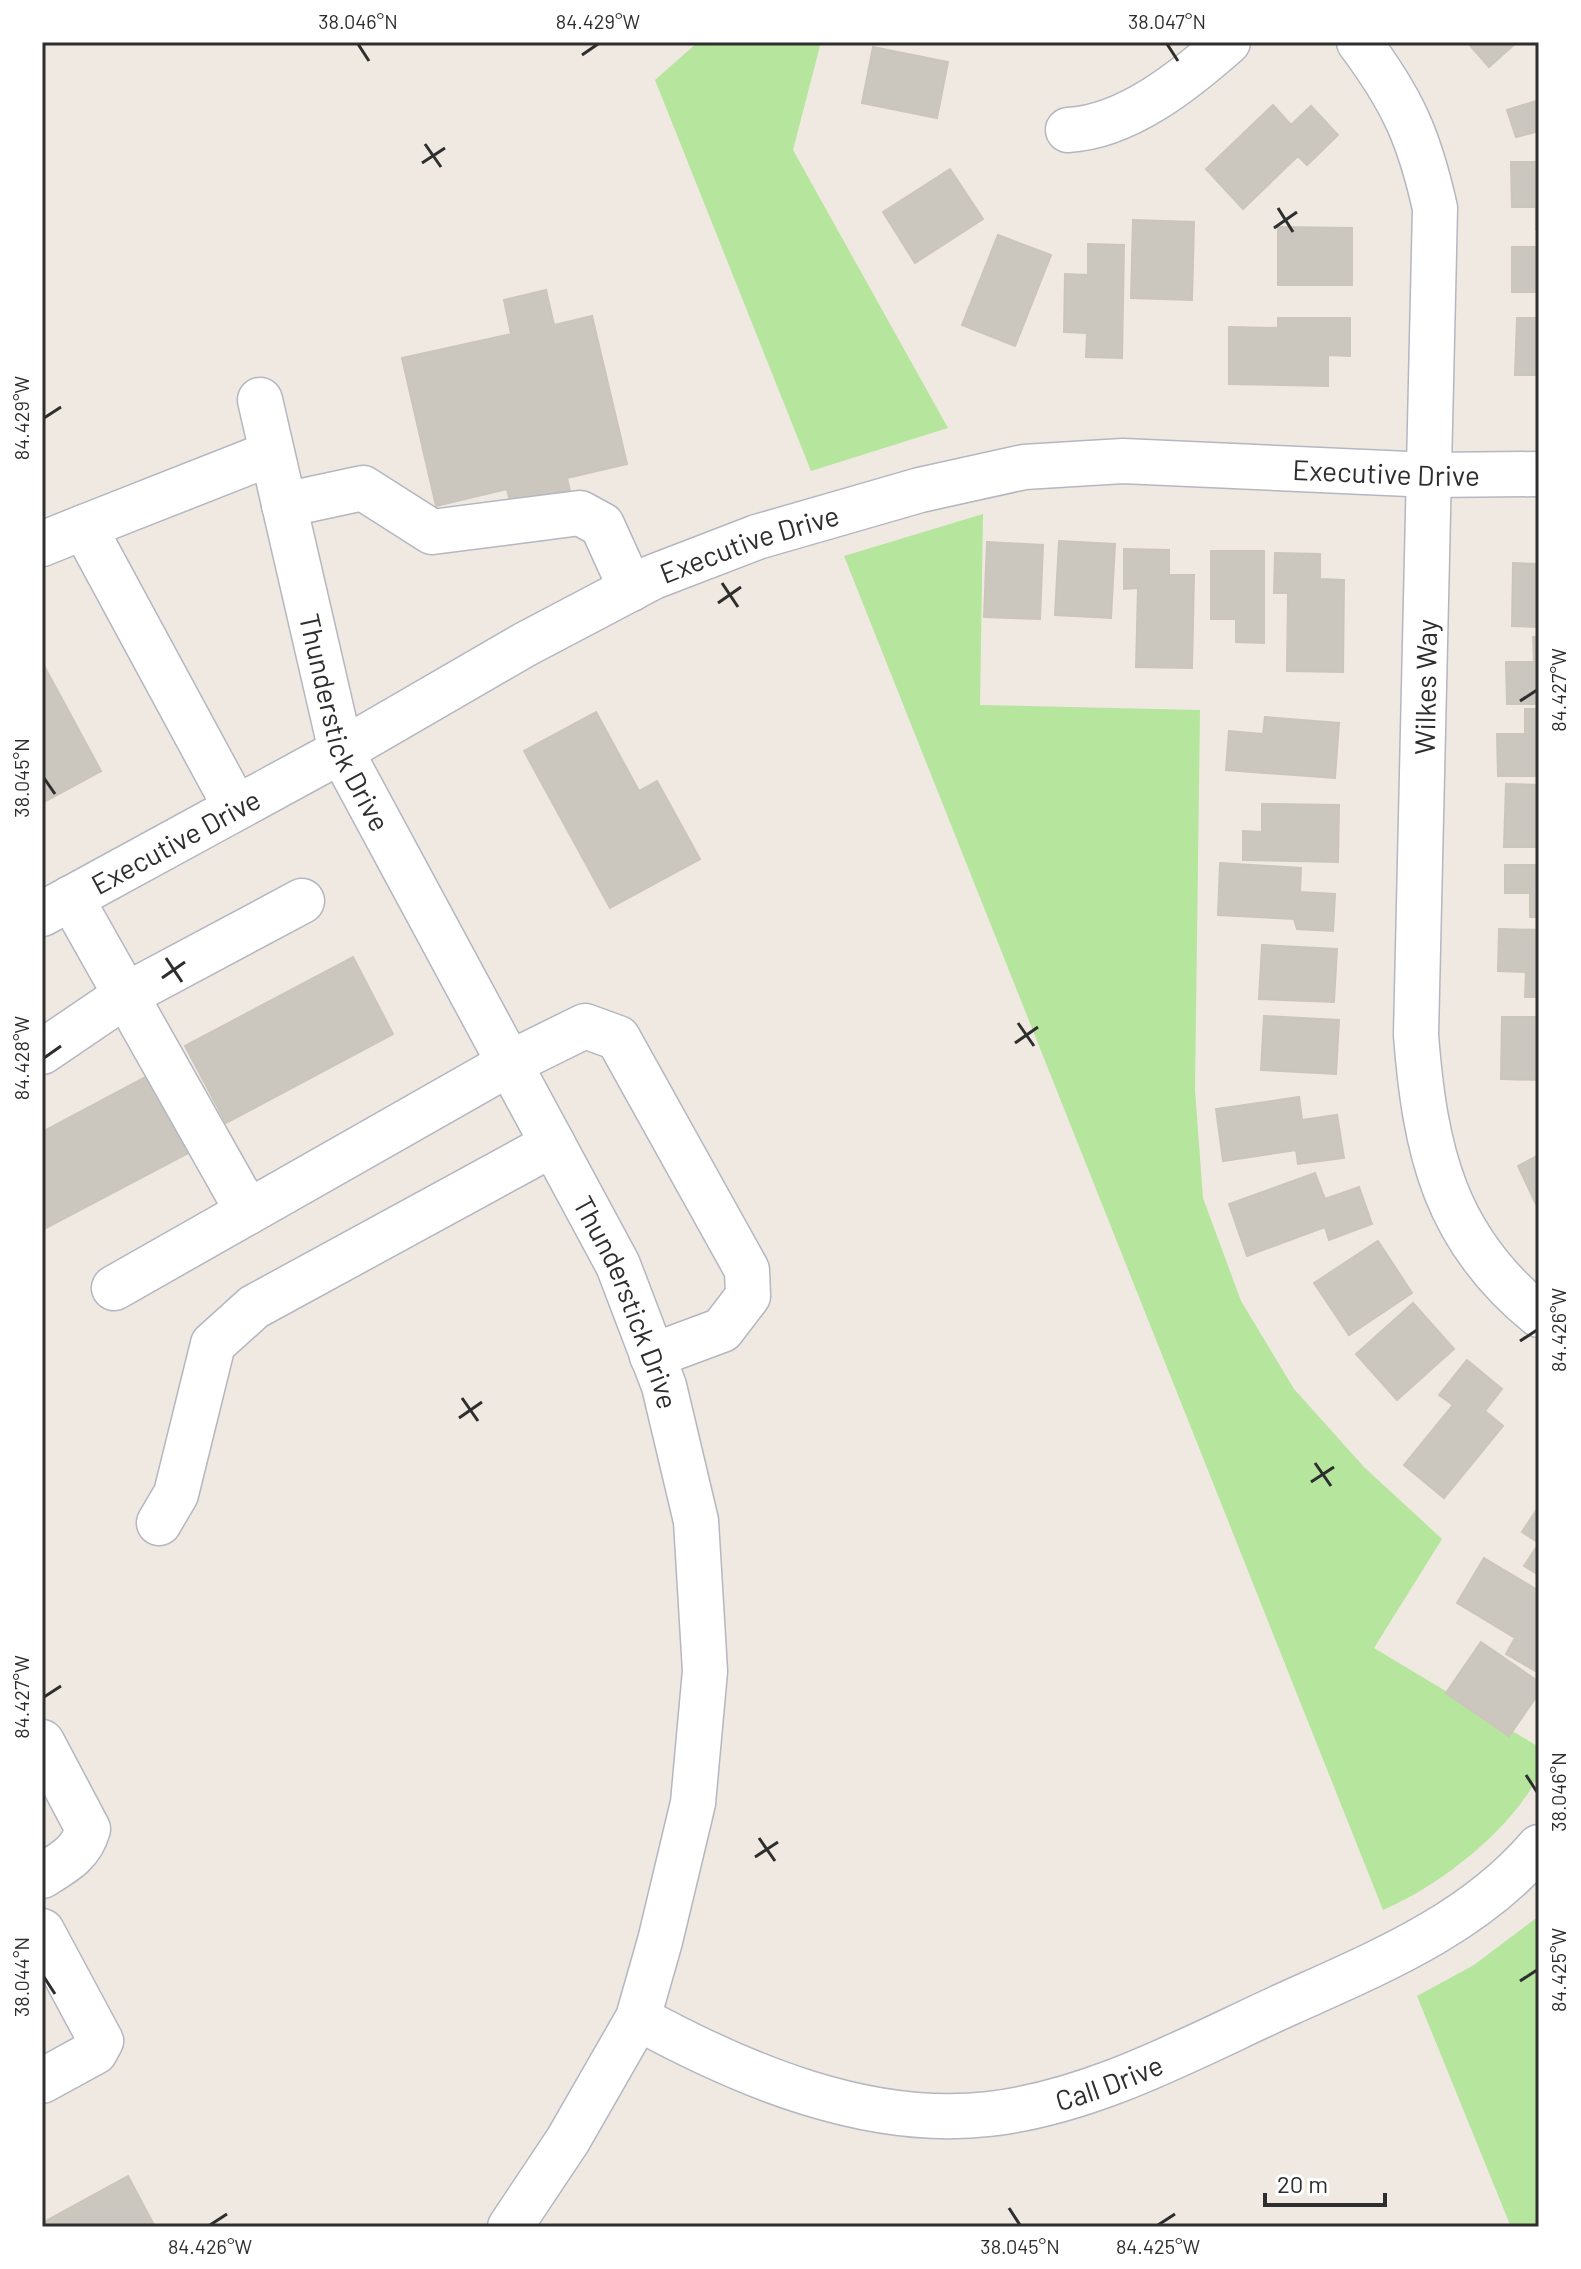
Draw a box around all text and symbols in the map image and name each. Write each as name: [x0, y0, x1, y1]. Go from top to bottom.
text: 38.046°N: [318, 9, 398, 33]
text: 84.429°W: [556, 9, 641, 33]
text: 38.047°N: [1128, 9, 1206, 33]
text: 84.429°W: [9, 375, 33, 460]
street label: Executive Drive: [1292, 452, 1480, 492]
street label: Executive Drive: [655, 497, 843, 590]
street label: Thunderstick Drive: [293, 610, 398, 837]
street label: Wilkes Way: [1407, 619, 1443, 755]
text: 84.427°W: [1546, 648, 1570, 732]
text: 38.045°N: [9, 738, 33, 818]
street label: Executive Drive: [85, 781, 266, 901]
text: 84.428°W: [9, 1015, 33, 1100]
street label: Thunderstick Drive: [567, 1190, 686, 1412]
text: 84.426°W: [1546, 1287, 1570, 1372]
text: 84.427°W: [9, 1655, 33, 1739]
text: 38.046°N: [1546, 1752, 1570, 1832]
text: 84.425°W: [1546, 1927, 1570, 2012]
text: 38.044°N: [9, 1937, 33, 2017]
street label: Call Drive: [1051, 2047, 1168, 2117]
scale bar: [1265, 2157, 1385, 2207]
text: 20 m: [1277, 2169, 1328, 2198]
text: 84.426°W: [168, 2234, 253, 2258]
text: 38.045°N: [980, 2234, 1060, 2258]
text: 84.425°W: [1116, 2234, 1201, 2258]

